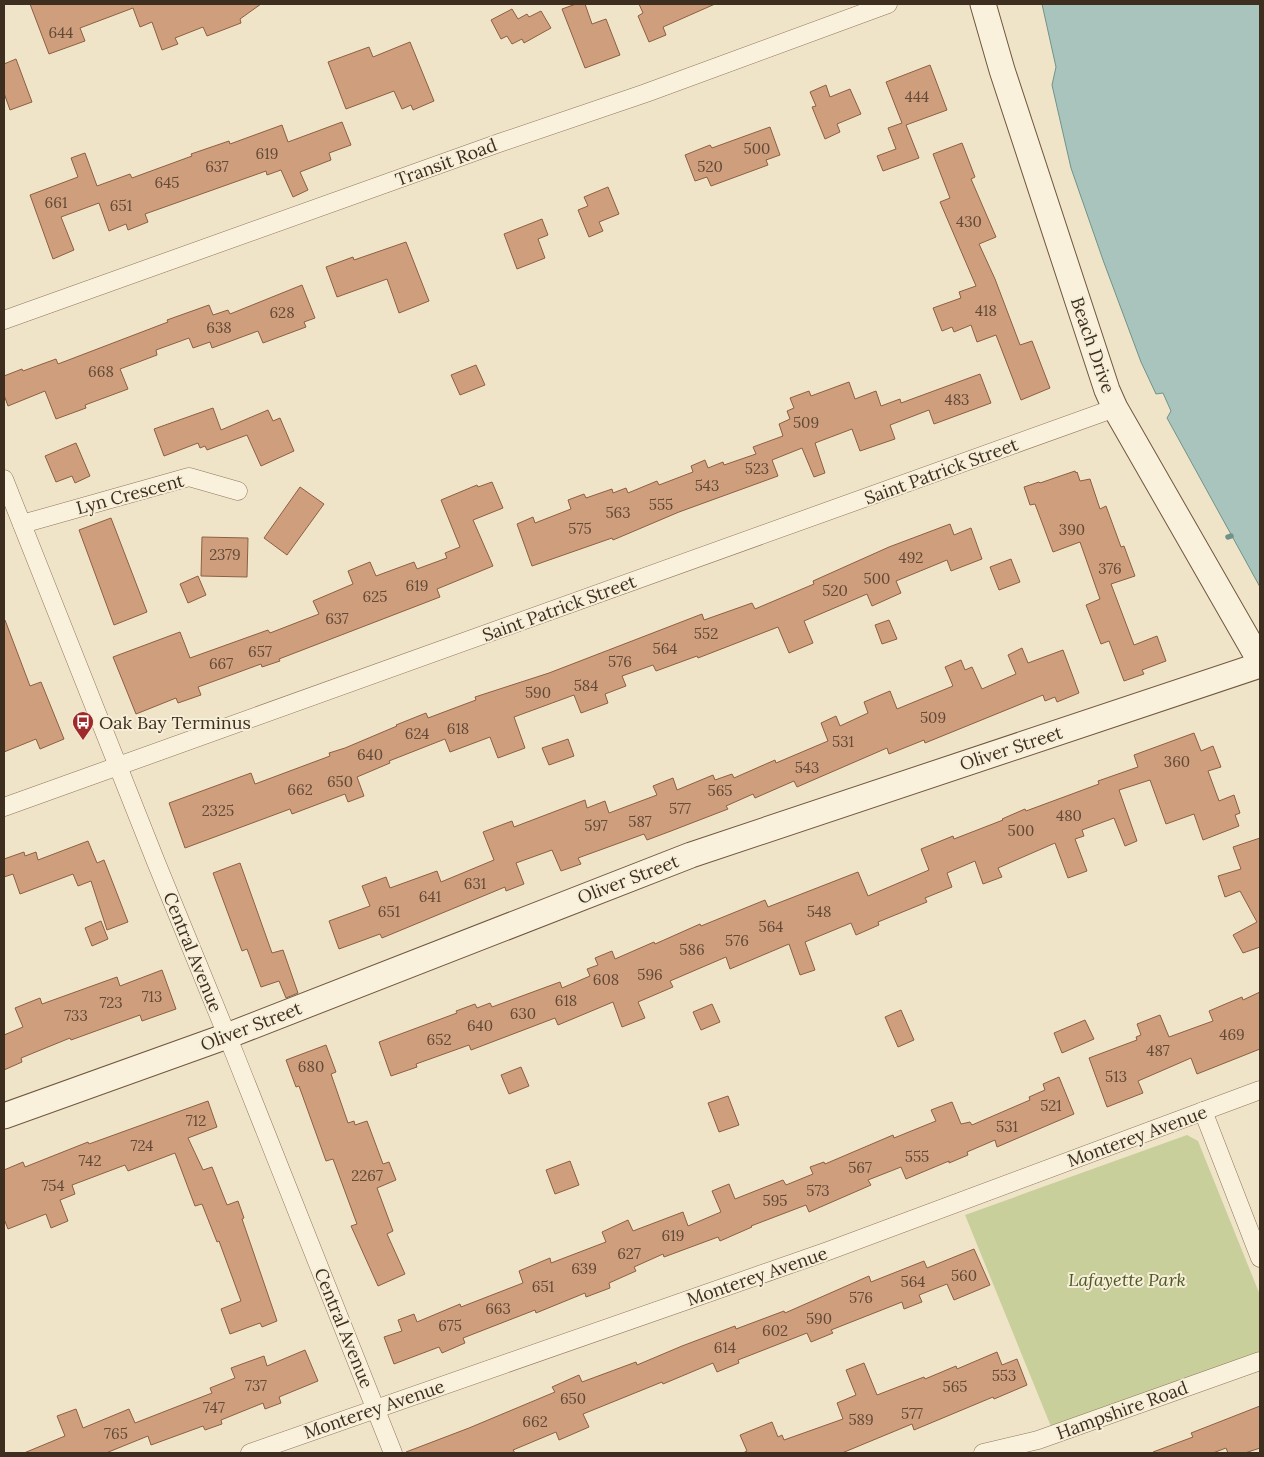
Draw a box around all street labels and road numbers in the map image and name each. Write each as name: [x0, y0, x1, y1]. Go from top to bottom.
street label: Transit Road: [392, 133, 500, 191]
street label: Beach Drive: [1066, 294, 1120, 396]
street label: Saint Patrick Street: [861, 433, 1021, 509]
street label: Lyn Crescent: [74, 469, 186, 519]
street label: Saint Patrick Street: [479, 570, 639, 646]
street label: Oliver Street: [957, 721, 1065, 775]
street label: Oliver Street: [574, 849, 682, 909]
street label: Central Avenue: [158, 888, 228, 1016]
street label: Oliver Street: [197, 996, 305, 1056]
street label: Monterey Avenue: [1064, 1100, 1210, 1172]
street label: Monterey Avenue: [684, 1241, 831, 1311]
street label: Central Avenue: [309, 1264, 379, 1392]
street label: Monterey Avenue: [301, 1374, 448, 1444]
street label: Hampshire Road: [1053, 1375, 1191, 1444]

